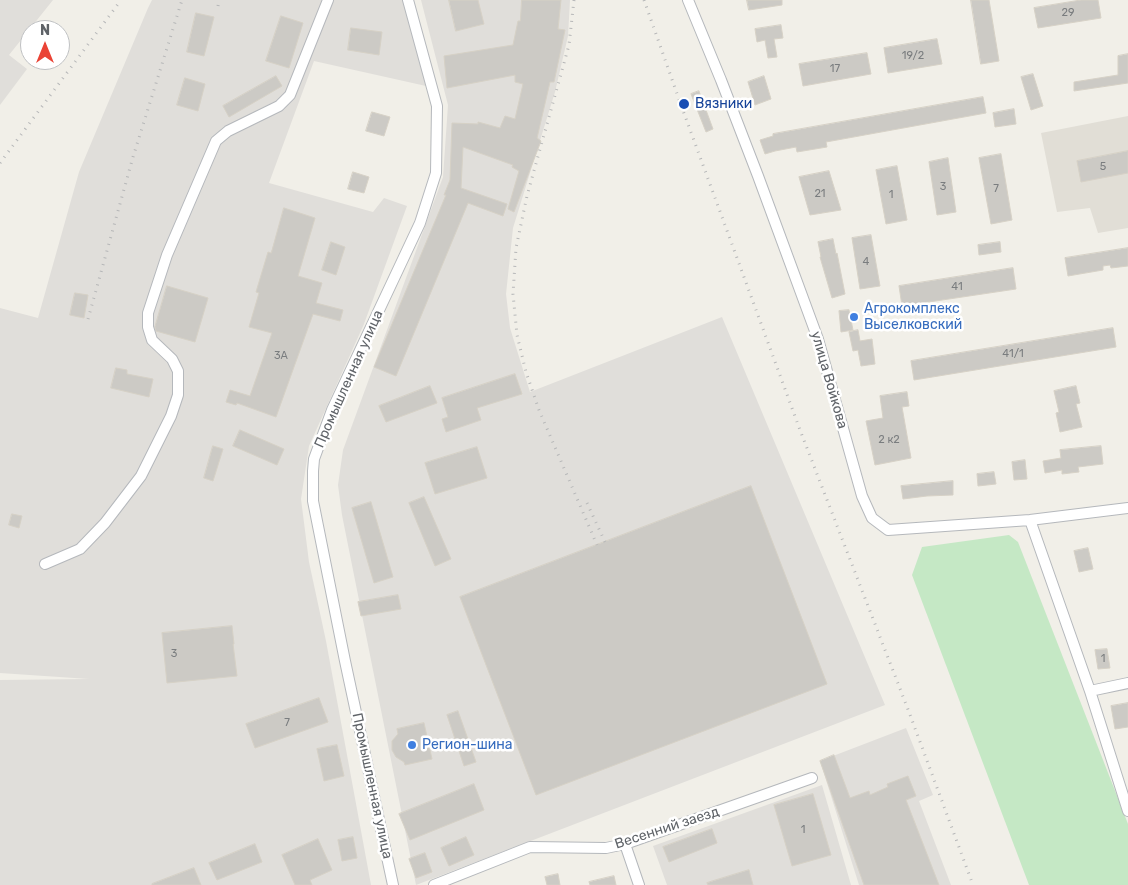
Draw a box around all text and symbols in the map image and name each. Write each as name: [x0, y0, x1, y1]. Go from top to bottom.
house number: 29: [1062, 6, 1074, 20]
north arrow: [20, 20, 70, 70]
text: N: [40, 22, 50, 39]
house number: 19/2: [902, 49, 924, 63]
house number: 17: [830, 62, 840, 76]
place label: Вязники: [695, 96, 752, 112]
marker: Вязники: [677, 97, 691, 111]
house number: 5: [1100, 160, 1106, 174]
house number: 3: [940, 180, 946, 194]
house number: 7: [993, 182, 999, 196]
house number: 21: [814, 187, 826, 201]
house number: 1: [889, 188, 893, 202]
house number: 4: [863, 255, 869, 269]
house number: 41: [951, 280, 963, 294]
place label: Агрокомплекс Выселковский: [864, 301, 962, 334]
street label: Промышленная улица: [311, 308, 387, 450]
marker: Агрокомплекс Выселковский: [848, 311, 860, 323]
street label: улица Войкова: [807, 329, 851, 431]
house number: 41/1: [1002, 347, 1024, 361]
house number: 3А: [274, 349, 288, 363]
house number: 2 к2: [878, 433, 900, 447]
house number: 3: [171, 647, 177, 661]
house number: 1: [1101, 652, 1105, 666]
street label: Промышленная улица: [348, 711, 396, 861]
house number: 7: [284, 716, 290, 730]
place label: Регион-шина: [422, 737, 513, 753]
marker: Регион-шина: [406, 739, 418, 751]
street label: Весенний заезд: [613, 803, 721, 853]
house number: 1: [801, 823, 805, 837]

